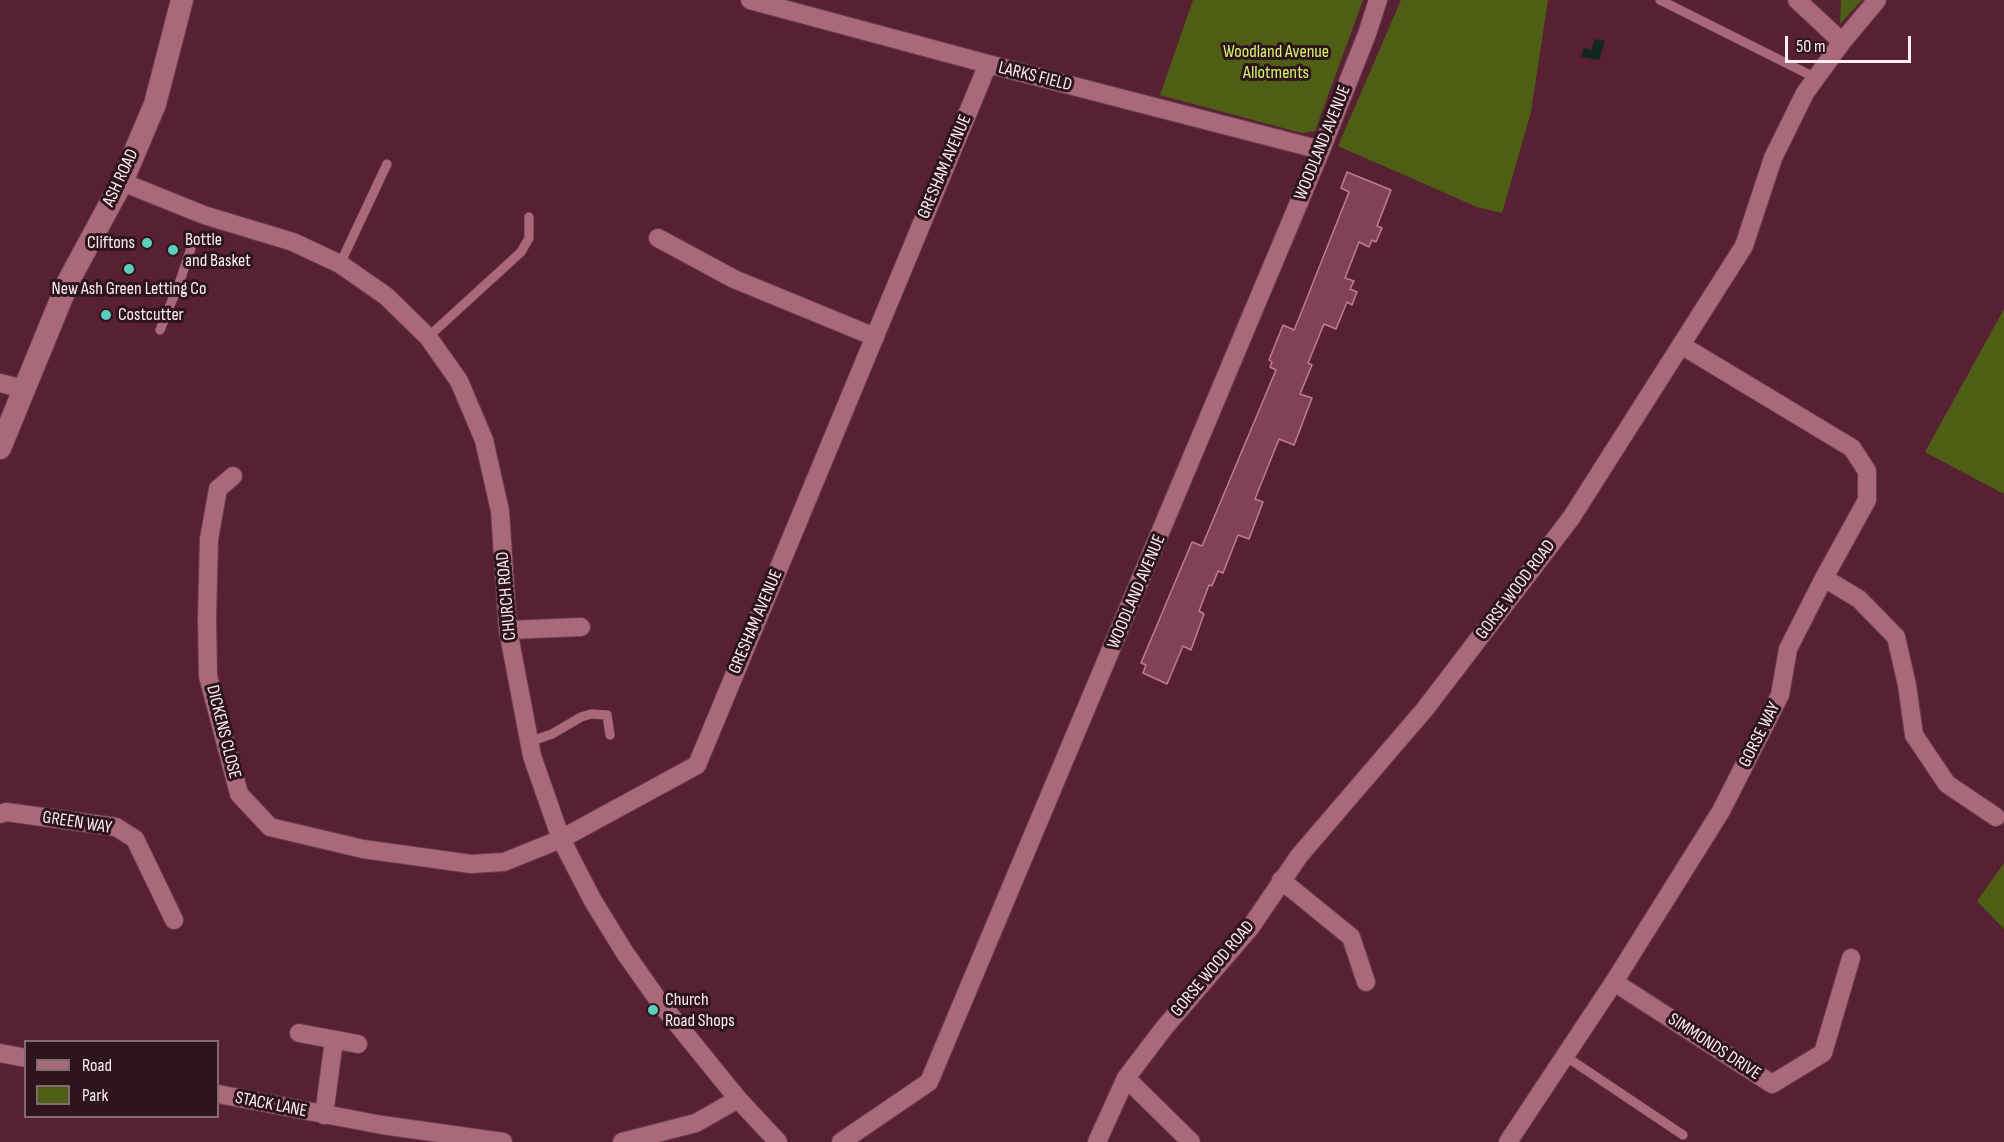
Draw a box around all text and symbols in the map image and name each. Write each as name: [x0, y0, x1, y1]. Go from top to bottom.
scale bar: [1788, 24, 1914, 62]
text: 50 m: [1796, 36, 1826, 57]
park label: Woodland Avenue Allotments: [1223, 41, 1329, 84]
street label: LARKS FIELD: [996, 57, 1074, 97]
street label: WOODLAND AVENUE: [1290, 82, 1356, 204]
street label: GRESHAM AVENUE: [913, 112, 977, 222]
street label: ASH ROAD: [98, 146, 144, 210]
place label: Bottle and Basket: [185, 229, 251, 272]
place label: Cliftons: [87, 232, 135, 254]
marker: Cliftons: [140, 236, 154, 250]
marker: Bottle and Basket: [166, 243, 180, 257]
marker: New Ash Green Letting Co: [122, 262, 136, 276]
place label: New Ash Green Letting Co: [52, 278, 206, 300]
place label: Costcutter: [118, 304, 184, 326]
marker: Costcutter: [99, 308, 113, 322]
street label: WOODLAND AVENUE: [1103, 532, 1171, 652]
street label: GORSE WOOD ROAD: [1472, 536, 1560, 644]
street label: CHURCH ROAD: [492, 551, 522, 641]
street label: GRESHAM AVENUE: [724, 567, 788, 677]
street label: DICKENS CLOSE: [201, 683, 245, 781]
street label: GORSE WAY: [1734, 699, 1786, 771]
street label: GREEN WAY: [41, 807, 113, 839]
street label: GORSE WOOD ROAD: [1167, 917, 1259, 1021]
place label: Church Road Shops: [665, 989, 735, 1032]
marker: Church Road Shops: [646, 1003, 660, 1017]
street label: SIMMONDS DRIVE: [1664, 1009, 1764, 1085]
legend: [24, 1040, 219, 1118]
text: Road: [82, 1055, 112, 1076]
text: Park: [82, 1085, 108, 1106]
street label: STACK LANE: [233, 1087, 309, 1123]

